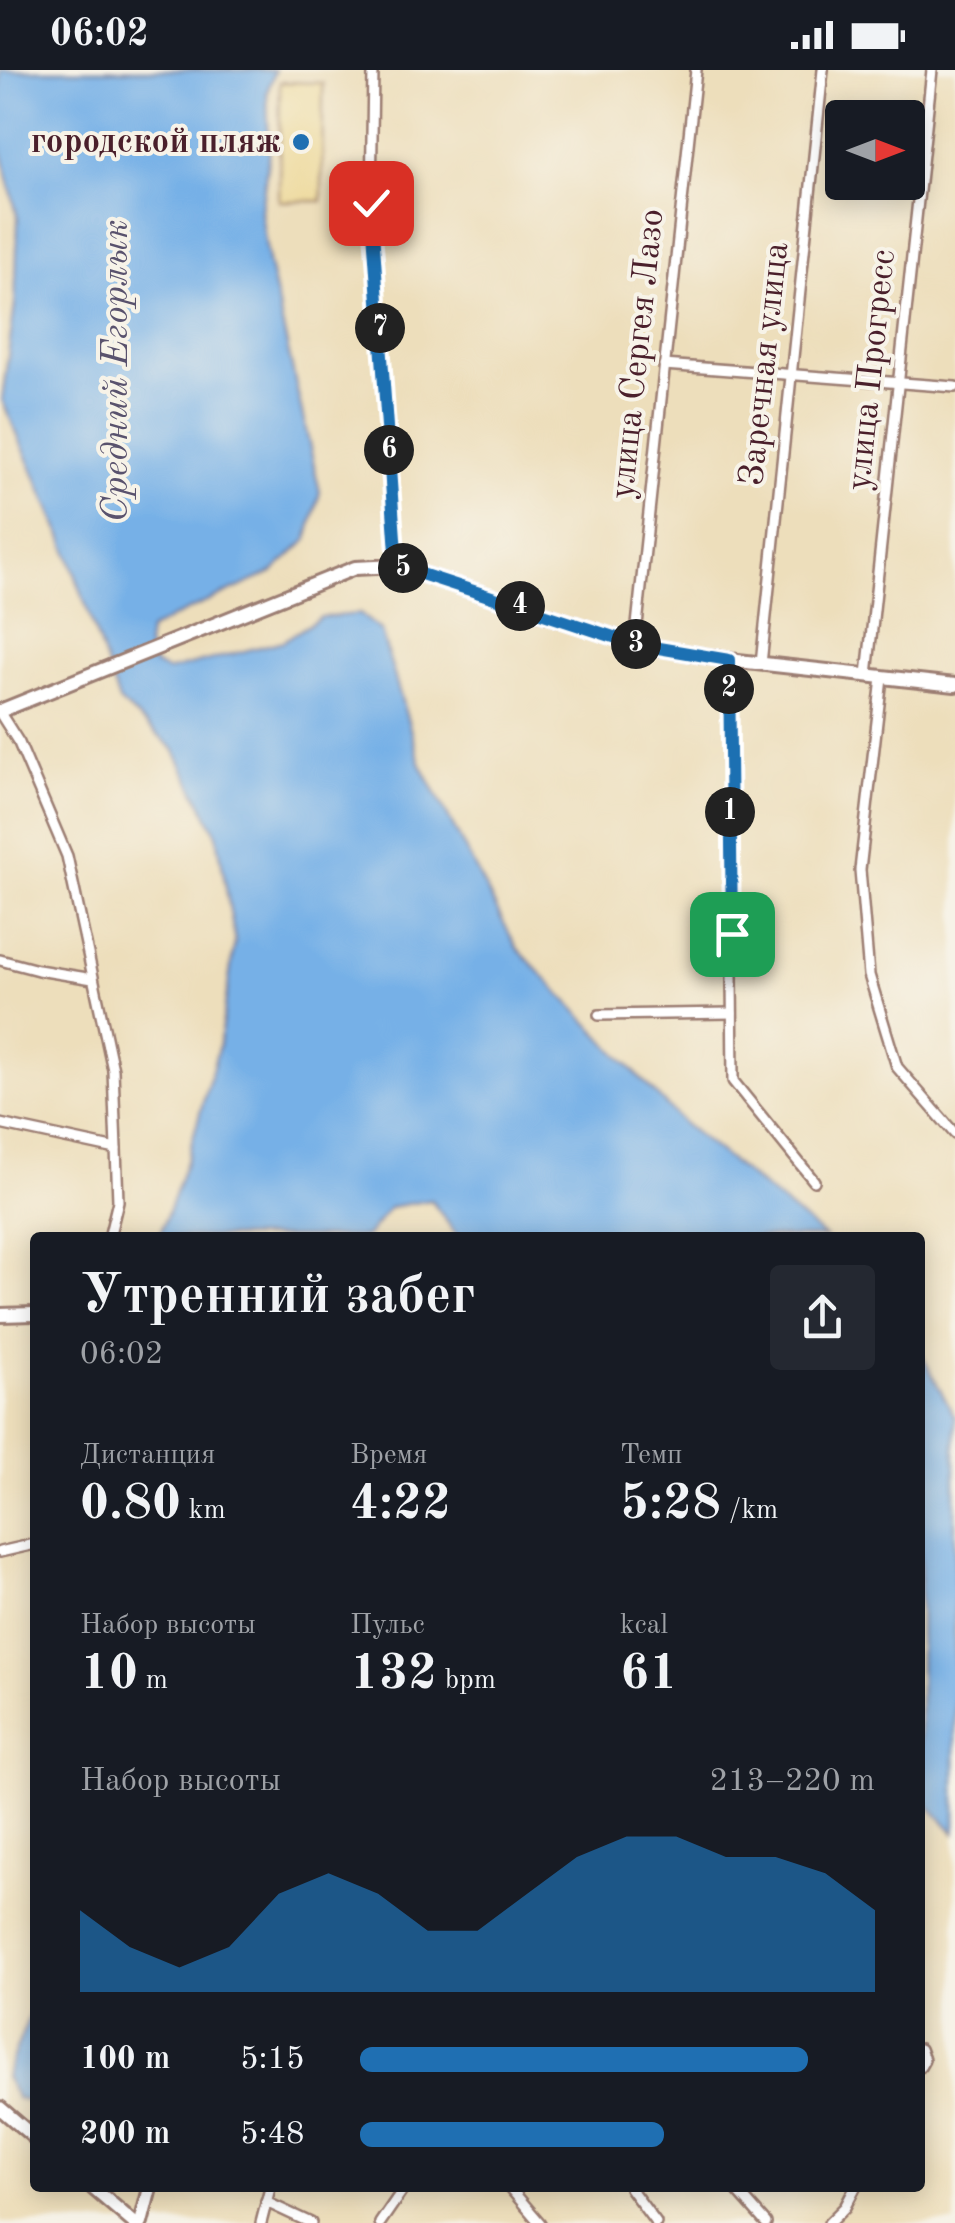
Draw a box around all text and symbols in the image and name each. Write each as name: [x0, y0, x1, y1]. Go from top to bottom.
text: 06:02: [50, 16, 149, 54]
north arrow: [825, 100, 925, 200]
map controls: [825, 100, 925, 200]
place label: городской пляж: [31, 125, 281, 160]
marker: городской пляж: [290, 131, 312, 153]
pin: [329, 161, 414, 246]
icon: check: [344, 176, 399, 231]
street label: улица Сергея Лазо: [605, 207, 671, 501]
water label: Средний Егорлык: [98, 219, 136, 523]
street label: Заречная улица: [735, 240, 795, 488]
street label: улица Прогресс: [842, 248, 902, 492]
pin: 7: [355, 303, 405, 353]
text: 7: [372, 314, 388, 342]
pin: 6: [364, 425, 414, 475]
text: 6: [381, 436, 397, 464]
pin: 5: [378, 543, 428, 593]
text: 5: [395, 554, 411, 582]
pin: 4: [495, 581, 545, 631]
text: 4: [512, 592, 528, 620]
pin: 3: [611, 619, 661, 669]
text: 3: [628, 630, 644, 658]
pin: 2: [704, 664, 754, 714]
text: 2: [721, 675, 737, 703]
pin: 1: [705, 787, 755, 837]
text: 1: [722, 798, 738, 826]
pin: [690, 892, 775, 977]
icon: arrive: [705, 907, 760, 962]
button: share: [770, 1265, 875, 1370]
text: Утренний забег: [80, 1270, 476, 1325]
text: 06:02: [80, 1339, 163, 1371]
text: Дистанция: [80, 1442, 215, 1470]
text: Время: [350, 1442, 427, 1470]
text: Темп: [620, 1442, 682, 1470]
text: 0.80: [80, 1480, 181, 1530]
text: 4:22: [350, 1480, 451, 1530]
text: 5:28: [620, 1480, 721, 1530]
text: km: [181, 1497, 226, 1525]
text: /km: [721, 1497, 778, 1525]
text: Набор высоты: [80, 1612, 256, 1640]
text: Пульс: [350, 1612, 425, 1640]
text: kcal: [620, 1612, 668, 1640]
text: 10: [80, 1650, 138, 1700]
text: 132: [350, 1650, 437, 1700]
text: 61: [620, 1650, 678, 1700]
text: m: [138, 1667, 168, 1695]
text: bpm: [437, 1667, 496, 1695]
text: Набор высоты: [80, 1766, 281, 1798]
text: 213–220 m: [709, 1766, 875, 1798]
text: 100 m: [80, 2044, 170, 2076]
text: 5:15: [240, 2044, 305, 2076]
text: 200 m: [80, 2119, 170, 2151]
text: 5:48: [240, 2119, 305, 2151]

